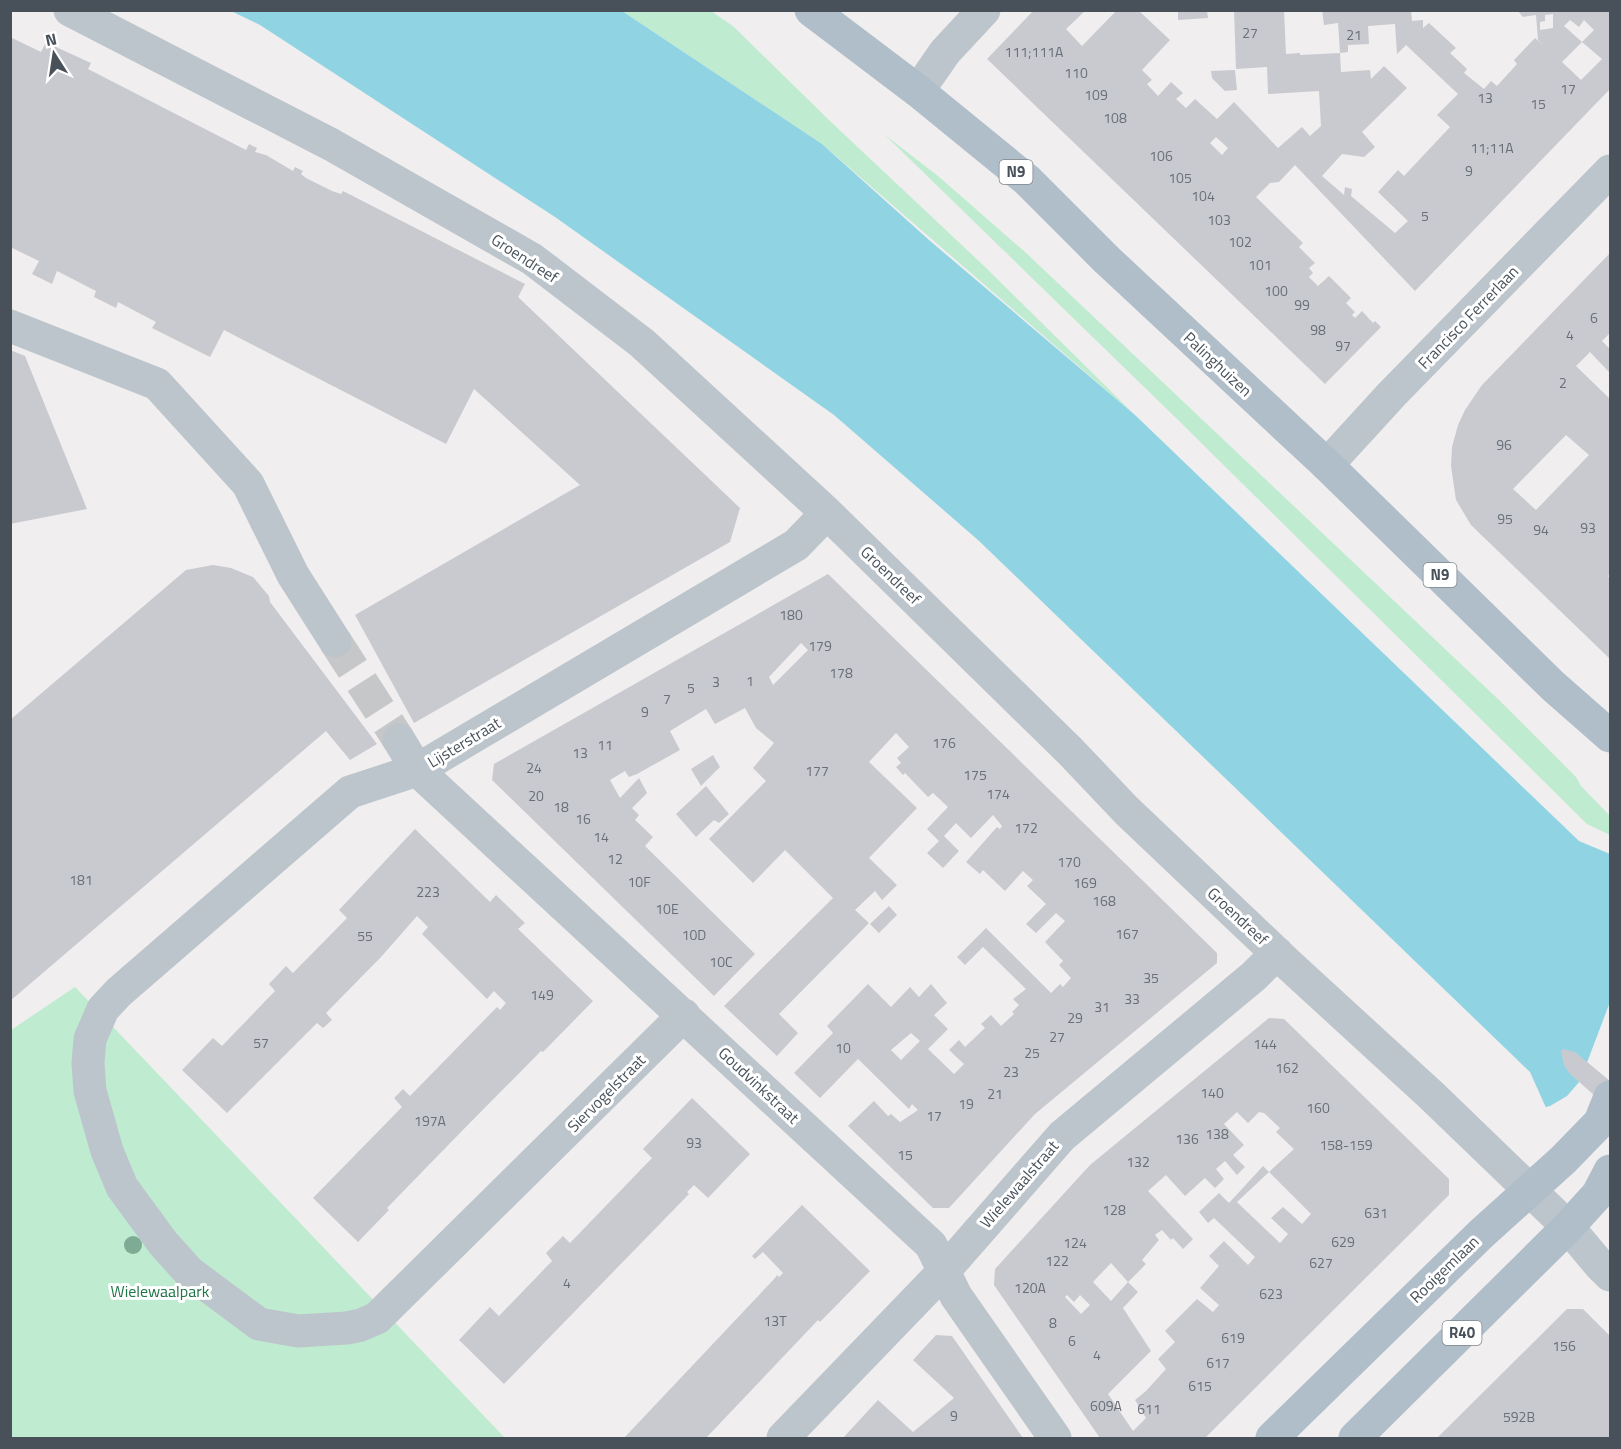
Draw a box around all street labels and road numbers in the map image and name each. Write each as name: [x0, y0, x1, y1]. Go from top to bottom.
road number: N9: [1000, 160, 1032, 184]
street label: Groendreef: [487, 227, 564, 289]
street label: Francisco Ferrerlaan: [1412, 260, 1524, 374]
street label: Palinghuizen: [1178, 326, 1258, 402]
street label: Groendreef: [855, 540, 927, 610]
road number: N9: [1424, 563, 1456, 587]
street label: Lijsterstraat: [423, 711, 505, 773]
street label: Groendreef: [1202, 881, 1274, 951]
street label: Goudvinkstraat: [713, 1041, 805, 1129]
street label: Siervogelstraat: [561, 1048, 651, 1138]
street label: Wielewaalstraat: [974, 1135, 1064, 1233]
street label: Rooigemlaan: [1404, 1230, 1484, 1308]
road number: R40: [1442, 1321, 1482, 1345]

